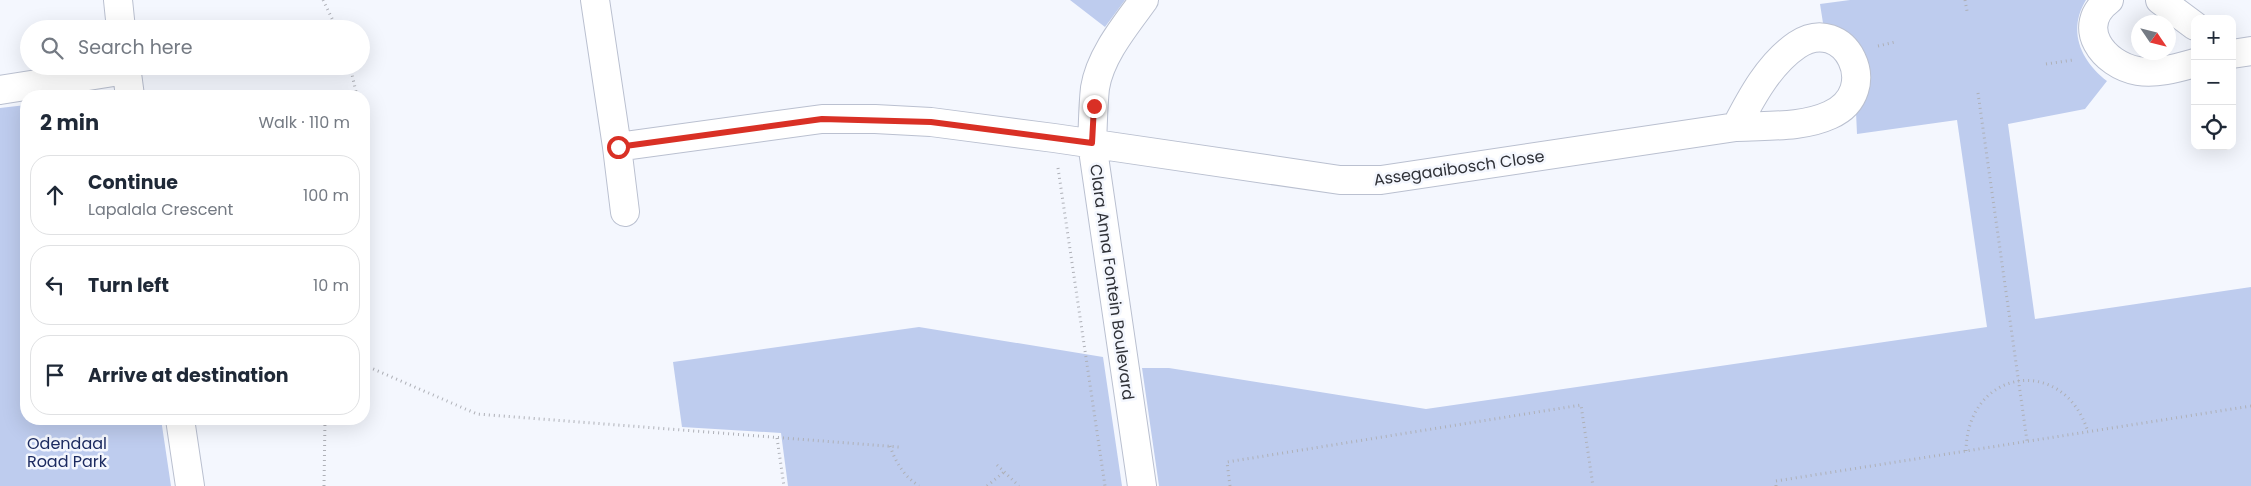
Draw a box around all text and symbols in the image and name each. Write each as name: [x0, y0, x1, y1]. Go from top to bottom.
north arrow: [2131, 15, 2176, 60]
map controls: [2191, 15, 2236, 150]
button: +: [2191, 15, 2236, 60]
search box: [20, 20, 370, 75]
icon: search: [38, 34, 66, 62]
text: Search here: [78, 34, 192, 61]
button: −: [2191, 60, 2236, 105]
route end: [1083, 95, 1106, 118]
button: locate: [2191, 105, 2236, 150]
text: 2 min: [40, 108, 99, 137]
text: Walk · 110 m: [258, 111, 350, 134]
route start: [607, 136, 630, 159]
street label: Assegaaibosch Close: [1372, 145, 1546, 191]
street label: Clara Anna Fontein Boulevard: [1084, 163, 1140, 401]
text: Continue: [88, 169, 178, 196]
icon: ahead: [41, 181, 69, 209]
text: 100 m: [303, 184, 349, 207]
text: Lapalala Crescent: [88, 198, 233, 221]
icon: left: [41, 271, 69, 299]
text: Turn left: [88, 272, 169, 299]
text: 10 m: [313, 274, 349, 297]
icon: arrive: [41, 361, 69, 389]
text: Arrive at destination: [88, 362, 289, 389]
park label: Odendaal Road Park: [27, 432, 108, 473]

